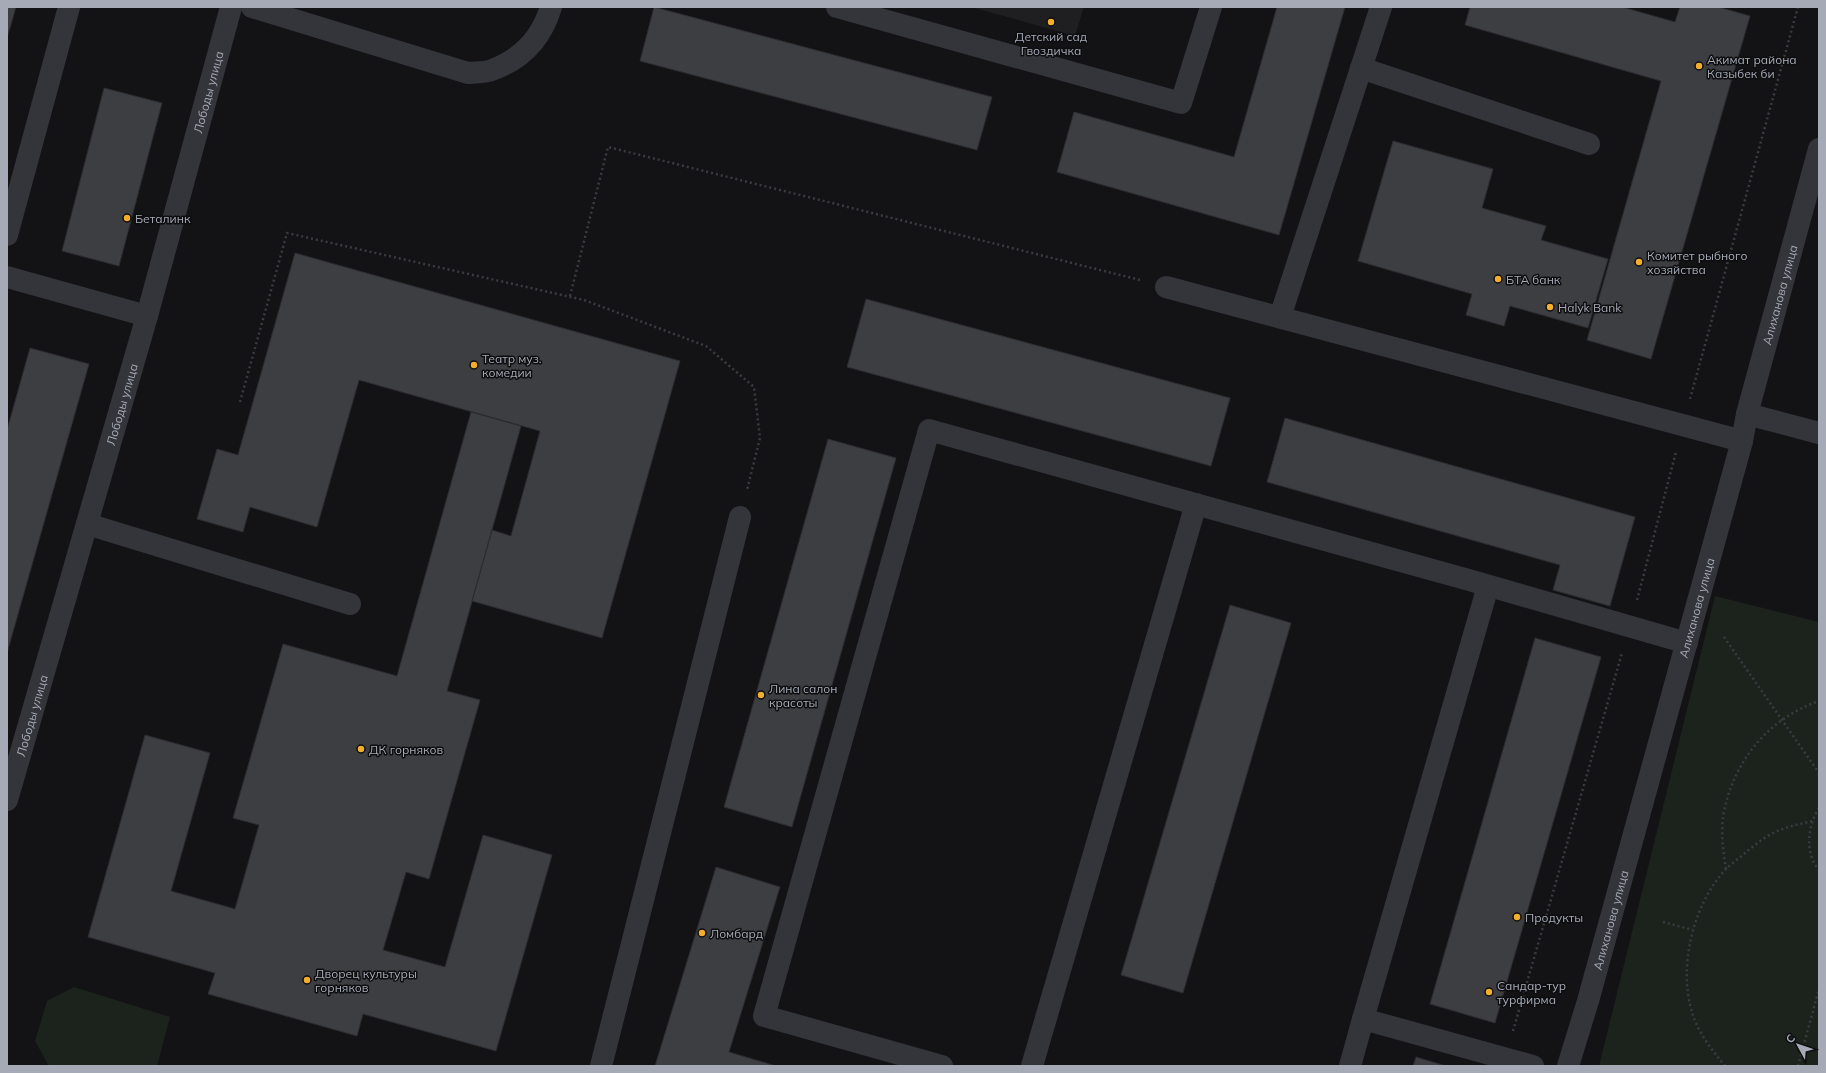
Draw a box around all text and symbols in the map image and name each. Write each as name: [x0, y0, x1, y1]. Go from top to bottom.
marker: Детский сад Гвоздичка: [1046, 17, 1056, 27]
place label: Детский сад Гвоздичка: [1015, 29, 1087, 58]
street label: Лободы улица: [190, 49, 226, 135]
place label: Акимат района Казыбек би: [1707, 52, 1797, 81]
marker: Акимат района Казыбек би: [1694, 61, 1704, 71]
place label: Беталинк: [135, 211, 191, 226]
marker: Беталинк: [122, 213, 132, 223]
street label: Алиханова улица: [1759, 243, 1800, 346]
place label: Комитет рыбного хозяйства: [1647, 248, 1747, 277]
marker: Комитет рыбного хозяйства: [1634, 257, 1644, 267]
place label: БТА банк: [1506, 272, 1561, 287]
marker: БТА банк: [1493, 274, 1503, 284]
place label: Halyk Bank: [1558, 300, 1622, 315]
marker: Halyk Bank: [1545, 302, 1555, 312]
place label: Театр муз. комедии: [482, 351, 542, 380]
marker: Театр муз. комедии: [469, 360, 479, 370]
street label: Лободы улица: [103, 362, 140, 447]
street label: Алиханова улица: [1675, 556, 1717, 659]
street label: Лободы улица: [13, 673, 50, 758]
place label: Лина салон красоты: [769, 681, 838, 710]
marker: Лина салон красоты: [756, 690, 766, 700]
place label: ДК горняков: [369, 742, 443, 757]
marker: ДК горняков: [356, 744, 366, 754]
street label: Алиханова улица: [1589, 868, 1631, 972]
place label: Продукты: [1525, 910, 1583, 925]
marker: Продукты: [1512, 912, 1522, 922]
place label: Ломбард: [710, 926, 763, 941]
marker: Ломбард: [697, 928, 707, 938]
place label: Дворец культуры горняков: [315, 966, 417, 995]
marker: Дворец культуры горняков: [302, 975, 312, 985]
place label: Сандар-тур турфирма: [1497, 978, 1566, 1007]
marker: Сандар-тур турфирма: [1484, 987, 1494, 997]
north arrow: [1778, 1025, 1818, 1065]
text: С: [1783, 1031, 1798, 1046]

